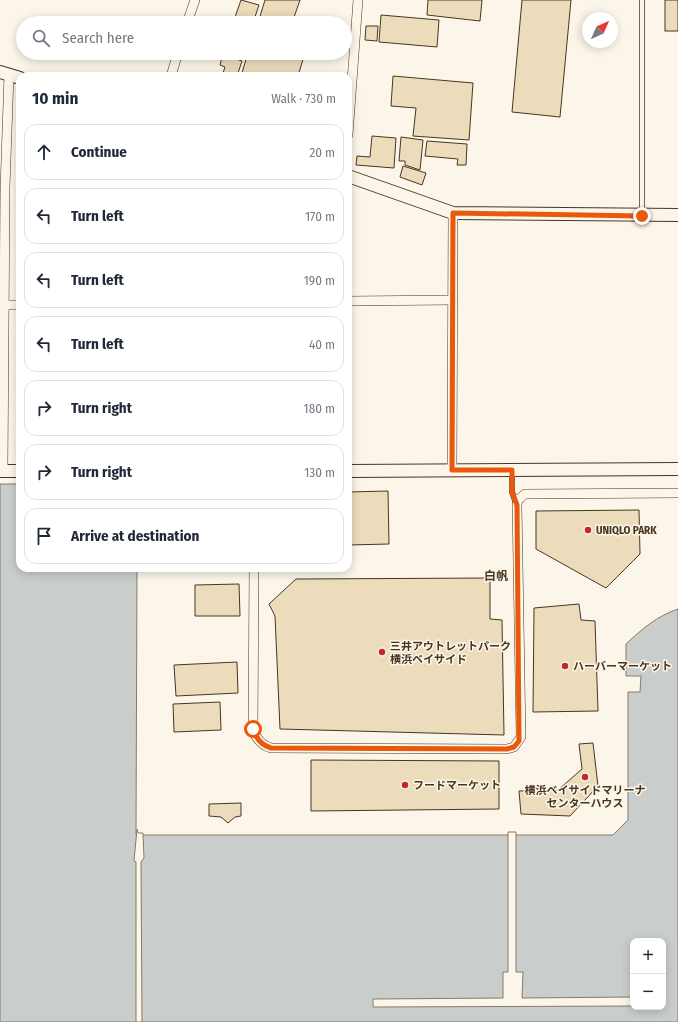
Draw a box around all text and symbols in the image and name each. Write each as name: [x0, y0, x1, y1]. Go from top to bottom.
north arrow: [582, 12, 618, 48]
search box: [16, 16, 352, 60]
icon: search: [30, 27, 52, 49]
text: Search here: [62, 29, 134, 47]
text: 10 min: [32, 88, 78, 109]
text: Walk · 730 m: [271, 91, 336, 106]
icon: ahead: [33, 141, 55, 163]
text: Continue: [71, 143, 127, 161]
text: 20 m: [309, 145, 335, 160]
icon: left: [33, 205, 55, 227]
text: Turn left: [71, 207, 124, 225]
route end: [633, 207, 651, 225]
text: 170 m: [305, 209, 335, 224]
icon: left: [33, 269, 55, 291]
text: Turn left: [71, 271, 124, 289]
text: 190 m: [304, 273, 335, 288]
icon: left: [33, 333, 55, 355]
text: Turn left: [71, 335, 124, 353]
text: 40 m: [309, 337, 335, 352]
icon: right: [33, 397, 55, 419]
text: Turn right: [71, 399, 132, 417]
text: 180 m: [304, 401, 335, 416]
icon: right: [33, 461, 55, 483]
text: Turn right: [71, 463, 132, 481]
text: 130 m: [304, 465, 335, 480]
place label: UNIQLO PARK: [596, 524, 657, 537]
icon: arrive: [33, 525, 55, 547]
marker: UNIQLO PARK: [583, 525, 593, 535]
text: Arrive at destination: [71, 527, 199, 545]
district label: 白帆: [484, 569, 508, 583]
place label: 三井アウトレットパーク 横浜ベイサイド: [390, 640, 511, 666]
marker: 三井アウトレットパーク 横浜ベイサイド: [377, 647, 387, 657]
place label: ハーバーマーケット: [573, 660, 672, 673]
marker: ハーバーマーケット: [560, 661, 570, 671]
route start: [244, 720, 262, 738]
marker: 横浜ベイサイドマリーナ センターハウス: [580, 772, 590, 782]
place label: フードマーケット: [413, 779, 501, 792]
marker: フードマーケット: [400, 780, 410, 790]
place label: 横浜ベイサイドマリーナ センターハウス: [525, 784, 646, 810]
map controls: [630, 938, 666, 1010]
button: +: [630, 938, 666, 974]
button: −: [630, 974, 666, 1010]

